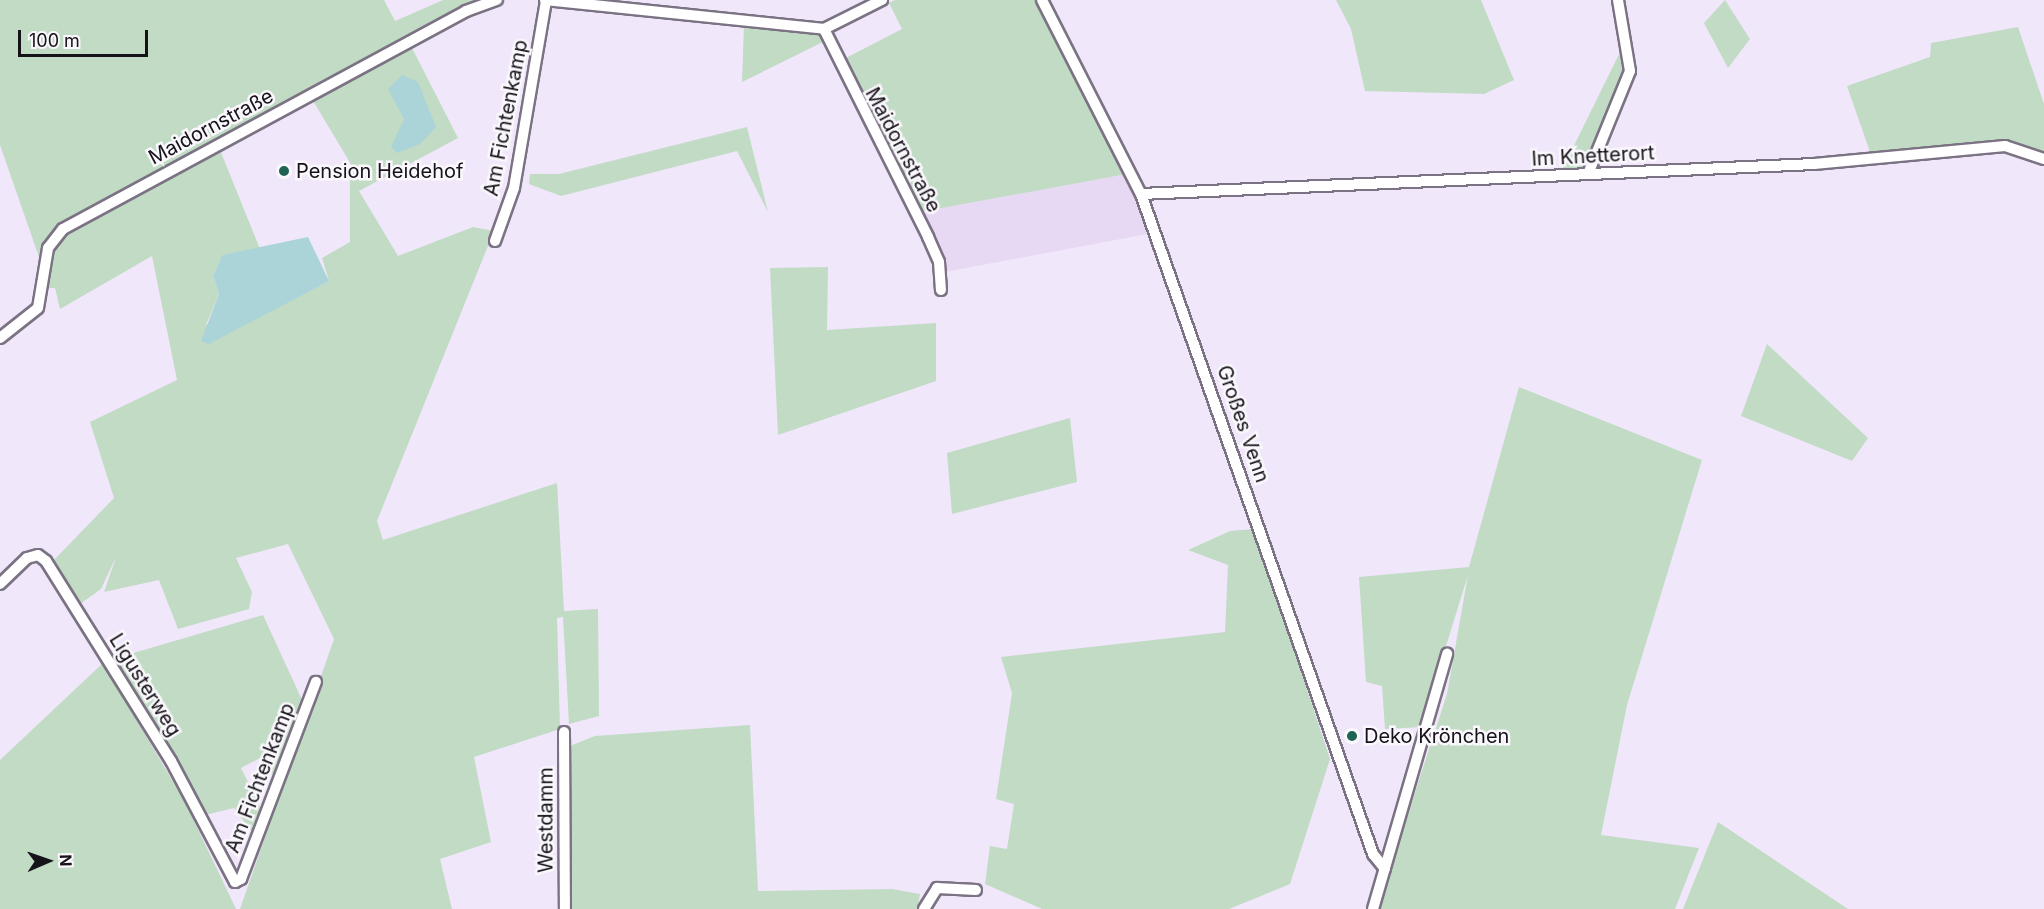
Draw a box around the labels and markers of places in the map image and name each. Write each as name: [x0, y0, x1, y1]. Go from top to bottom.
place label: Pension Heidehof: [296, 159, 463, 183]
marker: Pension Heidehof: [277, 164, 291, 178]
place label: Deko Krönchen: [1364, 724, 1509, 748]
marker: Deko Krönchen: [1345, 729, 1359, 743]

